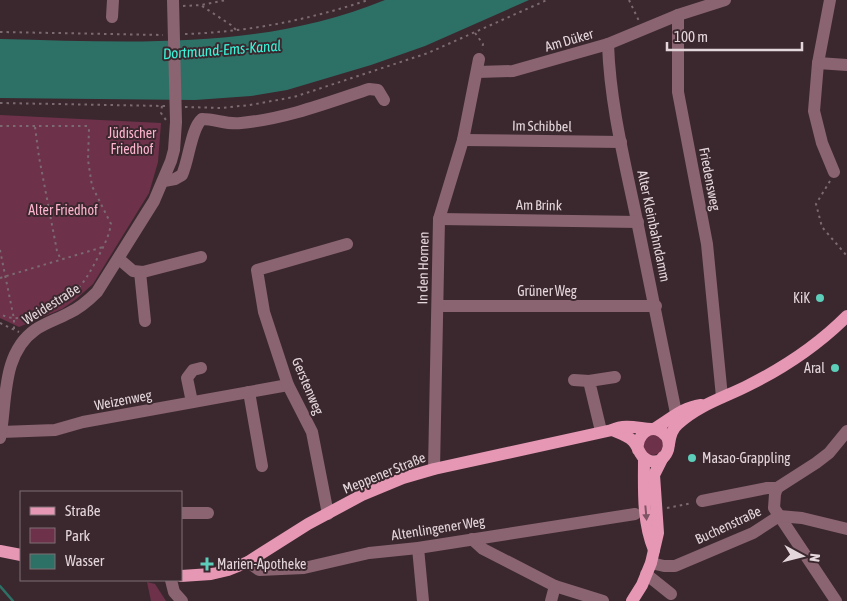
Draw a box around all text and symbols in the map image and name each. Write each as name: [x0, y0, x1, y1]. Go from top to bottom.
scale bar: [667, 20, 802, 52]
street label: Am Düker: [543, 25, 596, 55]
text: 100 m: [674, 28, 708, 45]
water label: Dortmund-Ems-Kanal: [162, 37, 282, 62]
street label: Im Schibbel: [512, 117, 572, 135]
park label: Jüdischer Friedhof: [108, 125, 157, 157]
street label: Friedensweg: [696, 146, 724, 212]
street label: Alter Kleinbahndamm: [634, 169, 674, 283]
street label: Am Brink: [516, 197, 562, 213]
park label: Alter Friedhof: [28, 202, 98, 218]
street label: In den Hornen: [414, 231, 432, 305]
street label: Weidestraße: [19, 280, 83, 328]
street label: Grüner Weg: [517, 283, 577, 299]
place label: KiK: [793, 290, 810, 306]
marker: KiK: [814, 292, 826, 304]
street label: Gerstenweg: [289, 355, 327, 417]
place label: Aral: [804, 360, 825, 376]
marker: Aral: [829, 362, 841, 374]
street label: Weizenweg: [93, 387, 153, 413]
street label: Meppener Straße: [340, 449, 428, 497]
place label: Masao-Grappling: [702, 450, 790, 466]
marker: Masao-Grappling: [686, 452, 698, 464]
legend: [20, 491, 182, 581]
text: Straße: [65, 502, 101, 519]
street label: Buchenstraße: [693, 503, 763, 547]
one-way arrow: [642, 505, 650, 521]
street label: Altenlingener Weg: [390, 513, 486, 543]
text: Park: [65, 527, 90, 544]
north arrow: [777, 531, 827, 581]
text: Wasser: [65, 552, 105, 569]
text: N: [806, 553, 823, 563]
place label: Marien-Apotheke: [217, 556, 306, 572]
marker: Marien-Apotheke: [201, 558, 213, 570]

